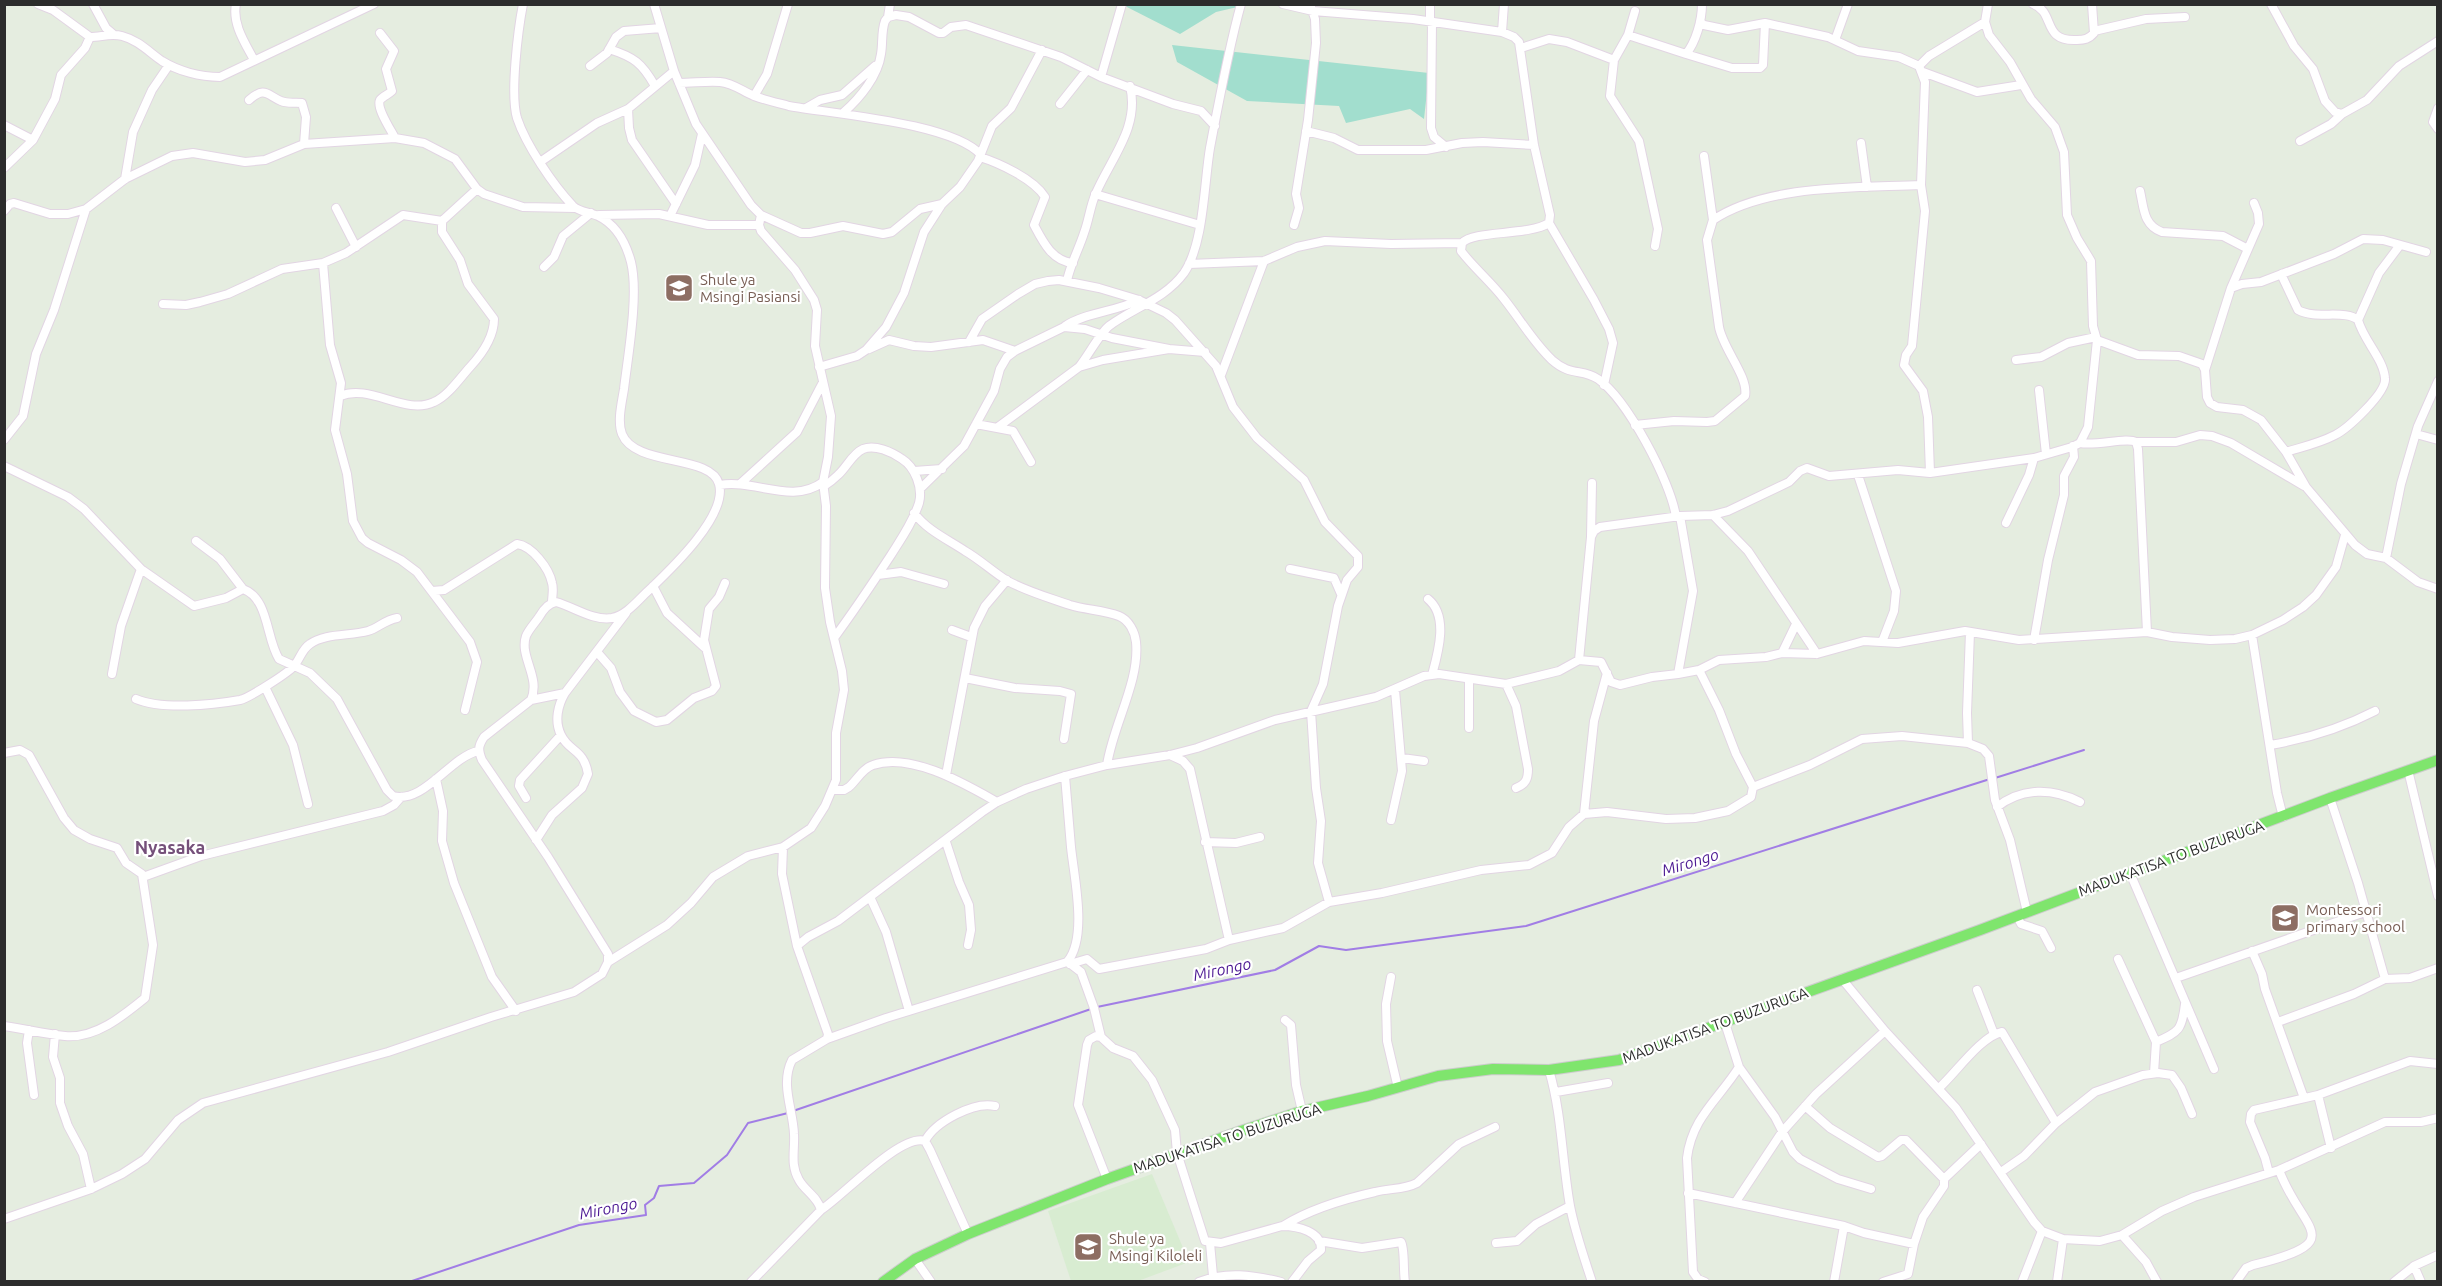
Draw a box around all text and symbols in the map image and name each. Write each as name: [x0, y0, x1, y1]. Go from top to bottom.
place label: Shule ya Msingi Pasiansi: [700, 271, 801, 305]
school or university icon: Shule ya Msingi Pasiansi: [663, 272, 695, 304]
street label: MADUKATISA TO BUZURUGA: [2076, 816, 2266, 900]
district label: Nyasaka: [135, 837, 205, 857]
water label: Mirongo: [1659, 845, 1721, 879]
place label: Montessori primary school: [2306, 901, 2405, 935]
school or university icon: Montessori primary school: [2269, 902, 2301, 934]
water label: Mirongo: [1191, 954, 1253, 984]
street label: MADUKATISA TO BUZURUGA: [1620, 983, 1810, 1067]
street label: MADUKATISA TO BUZURUGA: [1131, 1100, 1323, 1176]
water label: Mirongo: [578, 1194, 639, 1222]
place label: Shule ya Msingi Kiloleli: [1109, 1230, 1202, 1264]
school or university icon: Shule ya Msingi Kiloleli: [1072, 1231, 1104, 1263]

